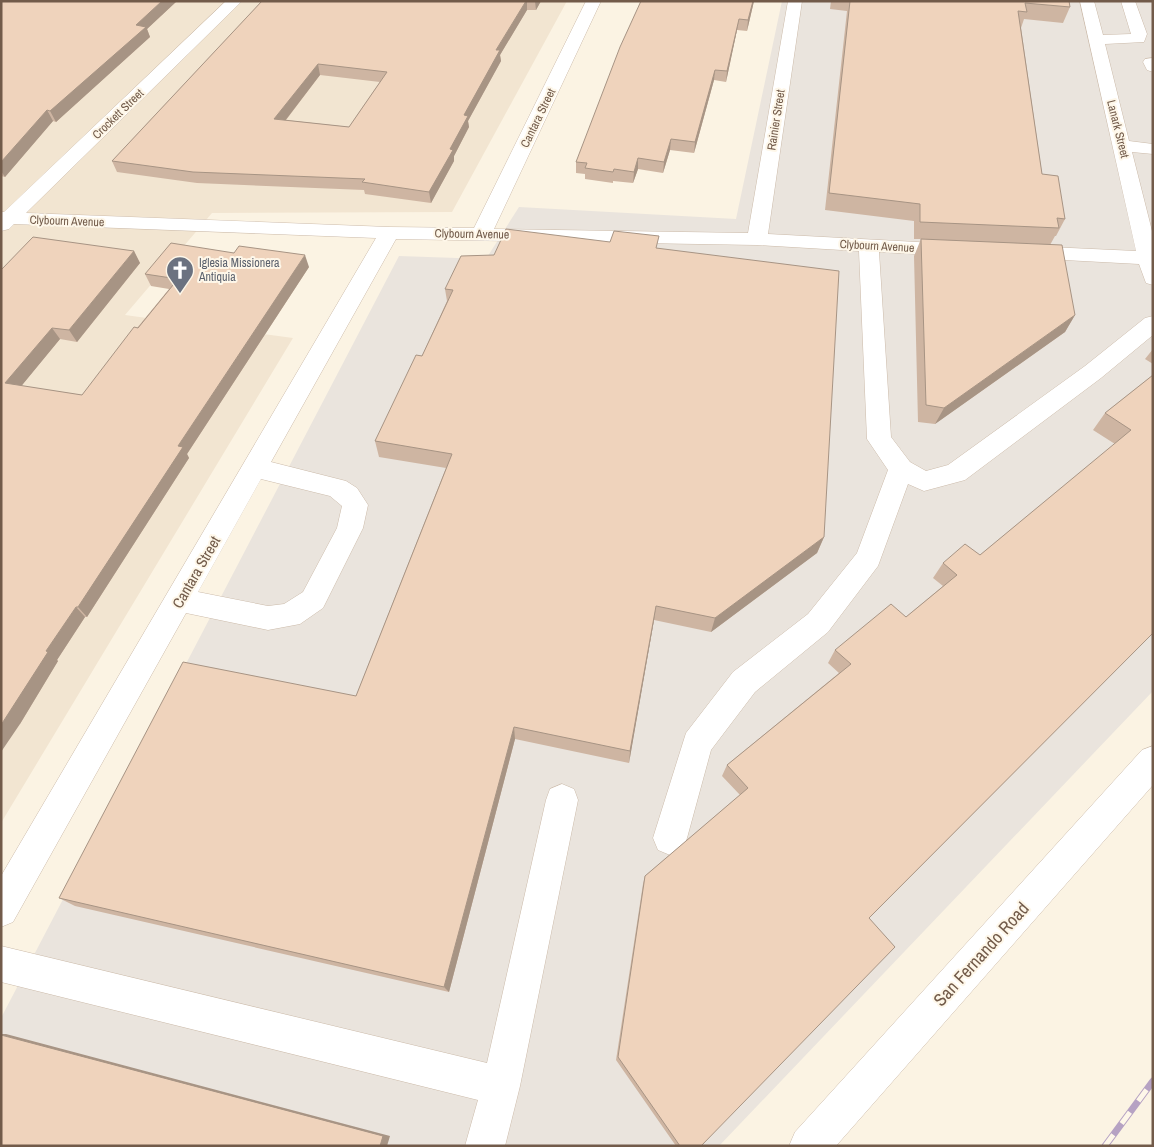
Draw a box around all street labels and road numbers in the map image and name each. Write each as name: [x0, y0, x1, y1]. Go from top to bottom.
street label: Crockett Street: [89, 85, 147, 143]
street label: Cantara Street: [517, 85, 559, 150]
street label: Rainier Street: [763, 88, 789, 152]
street label: Lanark Street: [1103, 98, 1133, 160]
street label: Clybourn Avenue: [29, 212, 105, 230]
street label: Clybourn Avenue: [434, 225, 510, 243]
street label: Clybourn Avenue: [839, 236, 915, 256]
street label: Cantara Street: [167, 532, 225, 612]
street label: San Fernando Road: [927, 897, 1035, 1011]

